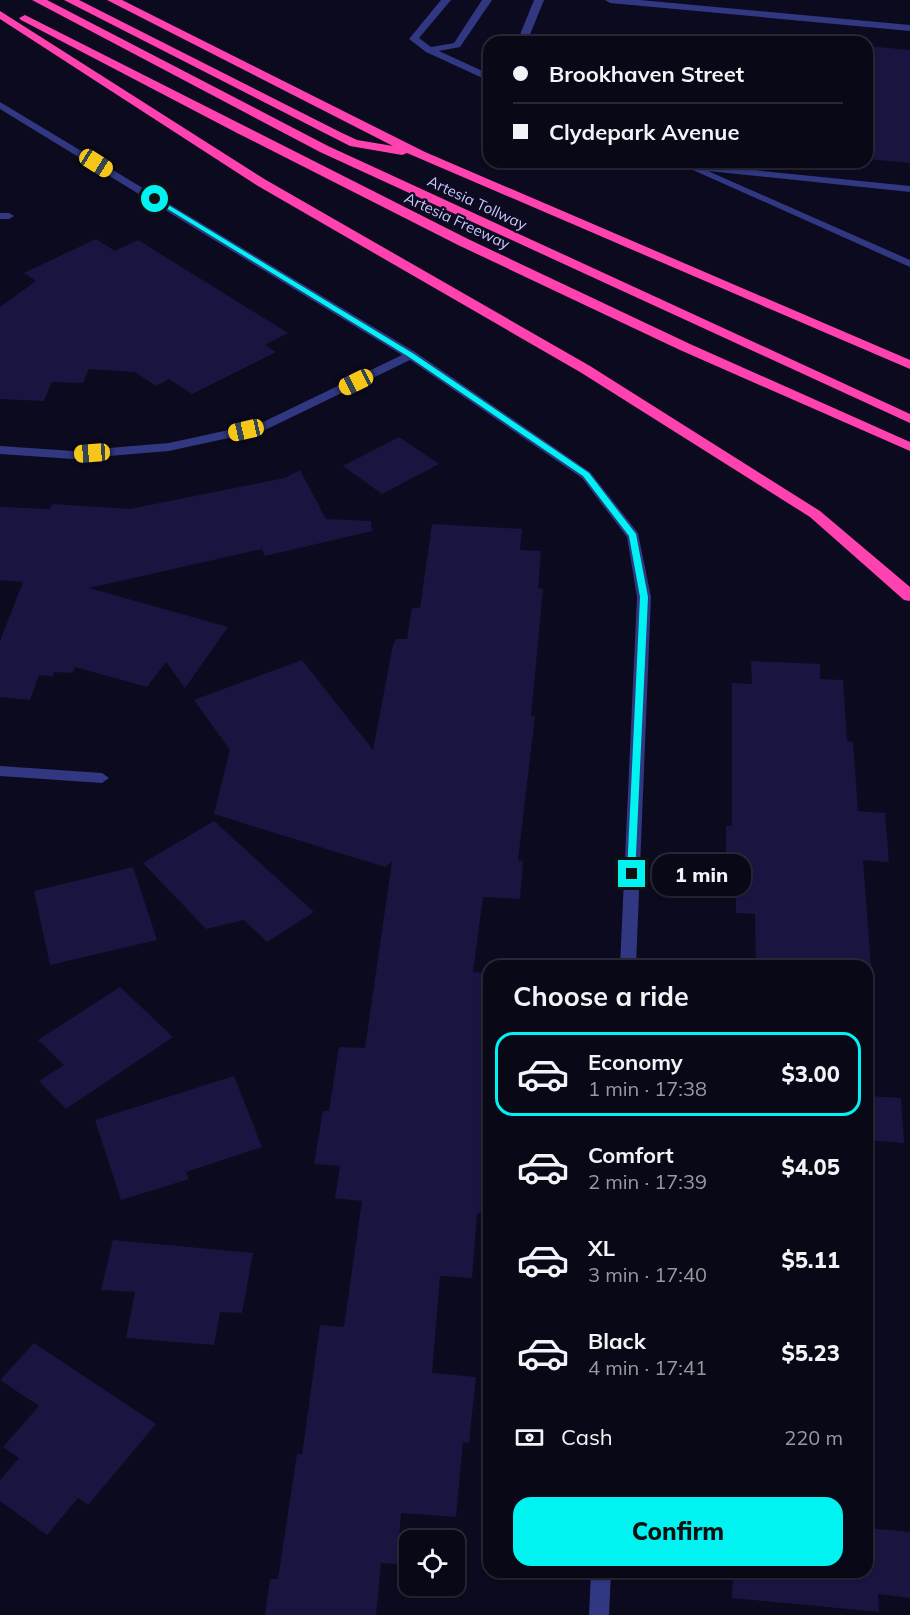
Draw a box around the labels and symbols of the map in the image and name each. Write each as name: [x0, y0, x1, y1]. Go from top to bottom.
car: [76, 146, 116, 180]
street label: Artesia Tollway: [424, 171, 530, 234]
route start: [141, 185, 168, 212]
street label: Artesia Freeway: [402, 188, 513, 253]
car: [336, 366, 376, 398]
car: [226, 417, 266, 443]
car: [73, 443, 111, 463]
callout: 1 min: [653, 853, 752, 895]
route end: [618, 860, 645, 887]

